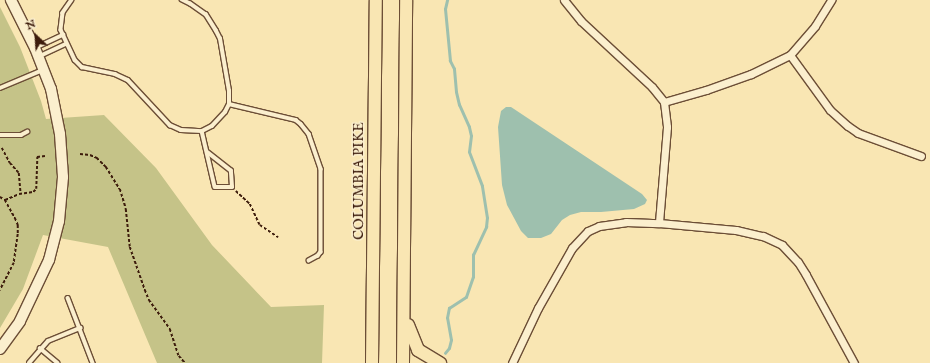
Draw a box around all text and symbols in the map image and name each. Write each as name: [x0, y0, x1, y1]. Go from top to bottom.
north arrow: [16, 16, 56, 56]
text: N: [24, 17, 38, 33]
street label: COLUMBIA PIKE: [351, 122, 367, 240]

